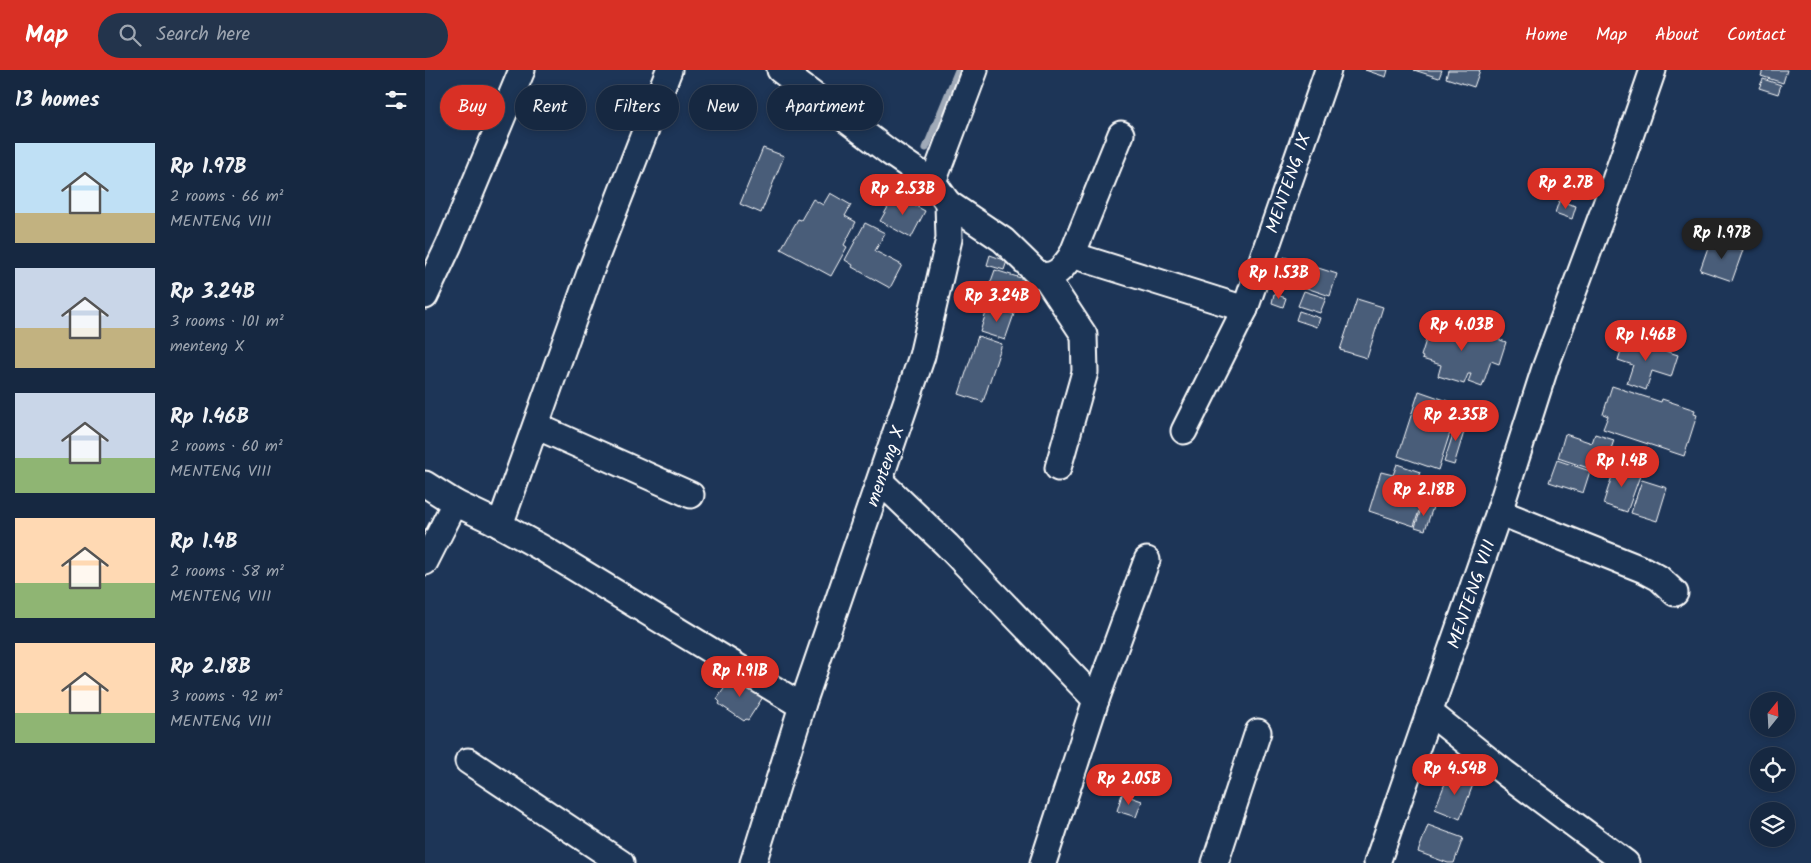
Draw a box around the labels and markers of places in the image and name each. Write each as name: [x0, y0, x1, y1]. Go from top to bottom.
pin: Rp 2.7B: [1520, 168, 1612, 210]
pin: Rp 2.53B: [851, 174, 955, 216]
pin: Rp 1.97B: [1670, 218, 1774, 260]
pin: Rp 1.53B: [1227, 258, 1331, 300]
pin: Rp 3.24B: [945, 280, 1049, 323]
pin: Rp 4.03B: [1410, 310, 1514, 352]
pin: Rp 1.46B: [1594, 320, 1698, 362]
pin: Rp 2.35B: [1404, 400, 1508, 442]
pin: Rp 1.4B: [1576, 446, 1668, 488]
pin: Rp 2.18B: [1372, 474, 1476, 517]
pin: Rp 1.91B: [688, 656, 792, 698]
pin: Rp 4.54B: [1403, 754, 1507, 796]
pin: Rp 2.05B: [1077, 764, 1181, 806]

